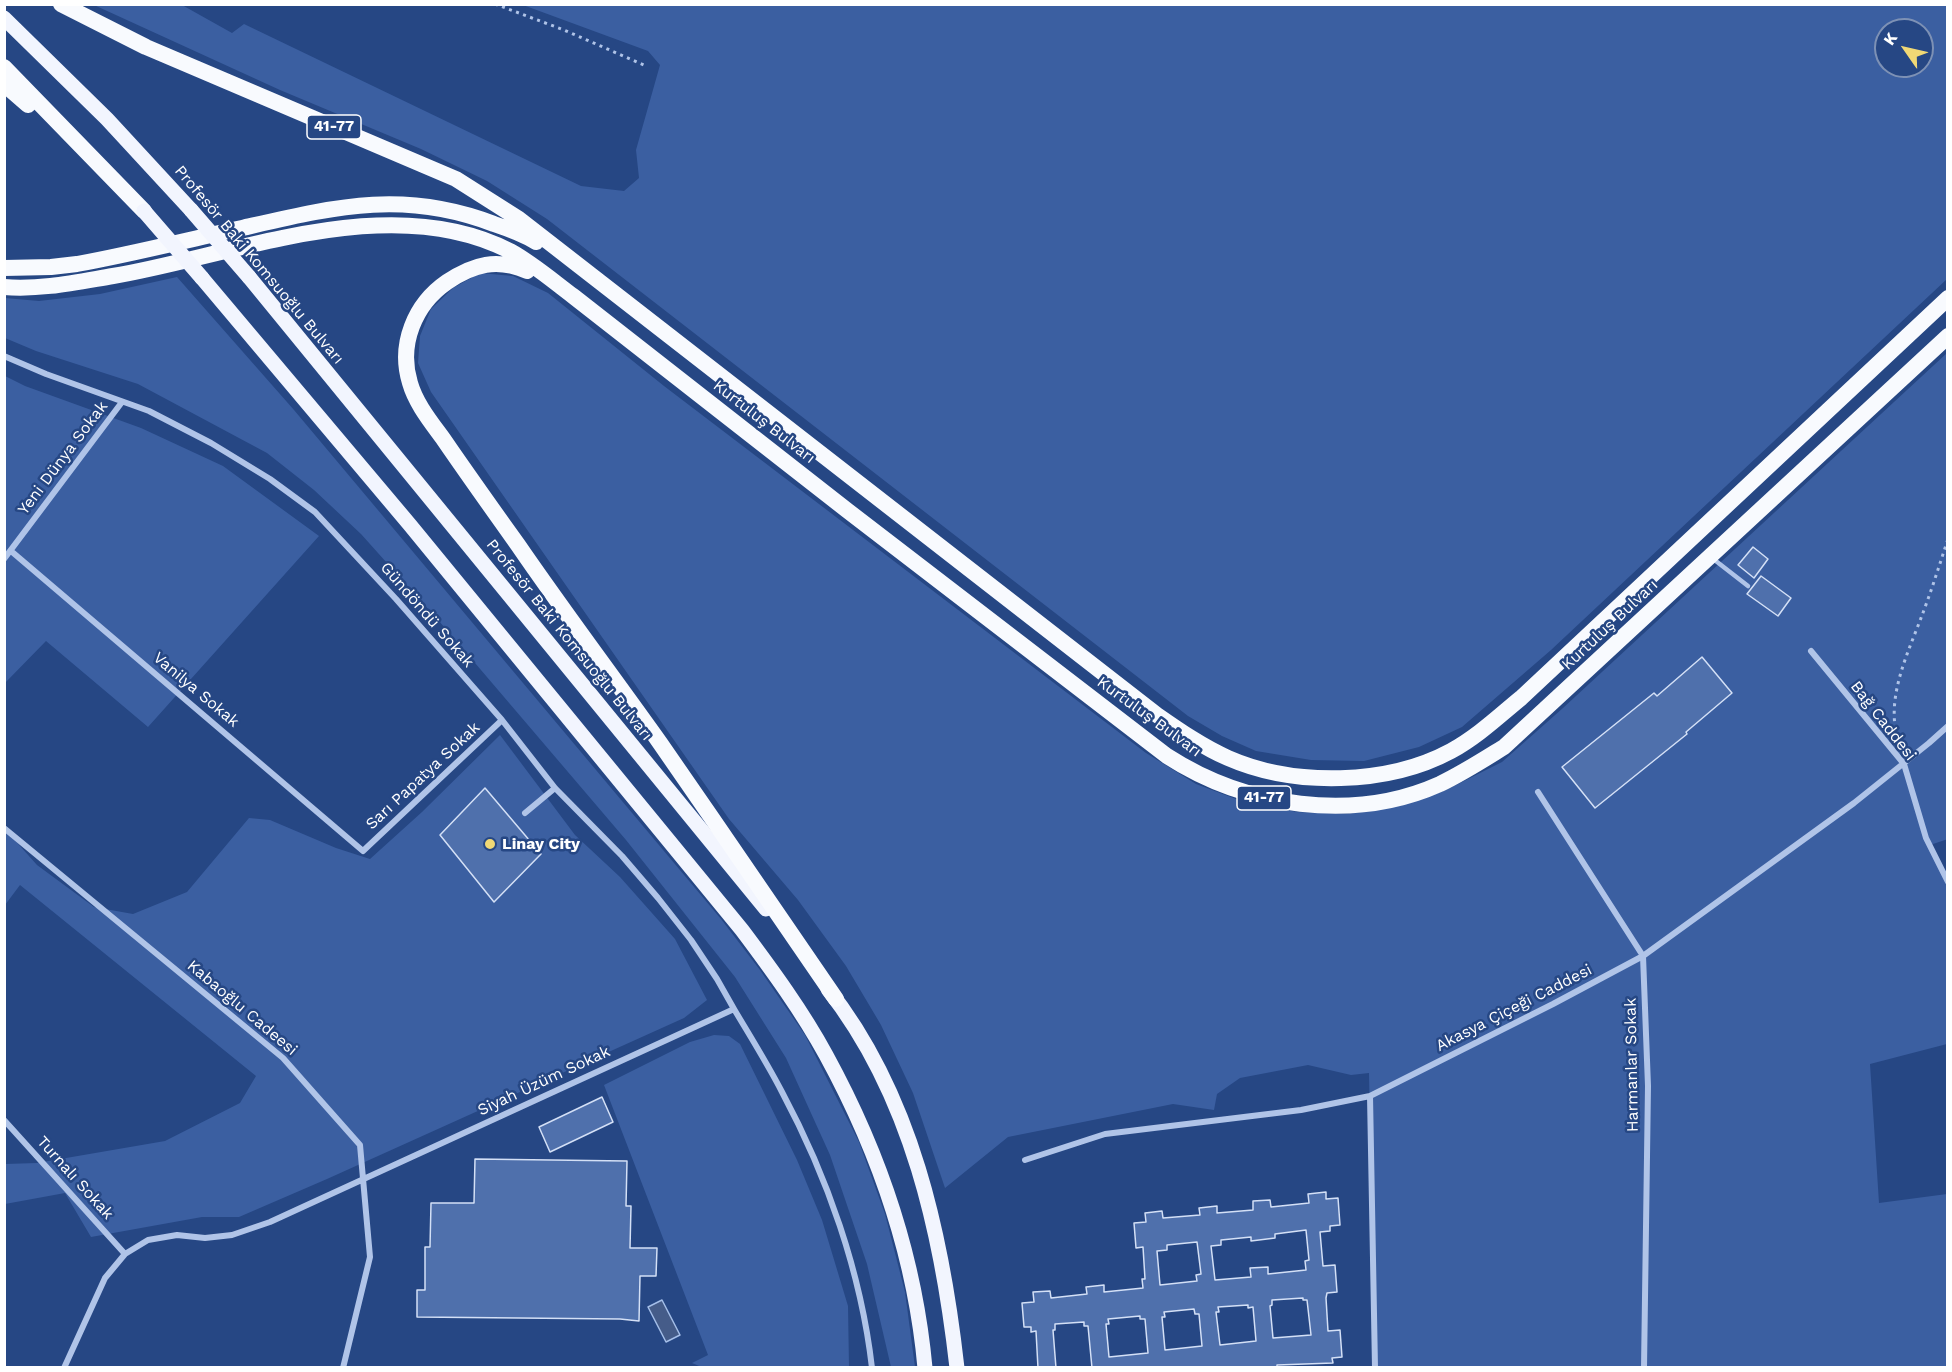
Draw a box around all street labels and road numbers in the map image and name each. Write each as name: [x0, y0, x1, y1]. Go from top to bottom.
road number: 41-77: [307, 115, 361, 139]
street label: Profesör Baki Komsuoğlu Bulvarı: [170, 162, 348, 368]
street label: Kurtuluş Bulvarı: [709, 376, 819, 468]
street label: Yeni Dünya Sokak: [14, 397, 112, 519]
street label: Profesör Baki Komsuoğlu Bulvarı: [482, 536, 656, 744]
street label: Gündöndü Sokak: [376, 558, 478, 672]
street label: Kurtuluş Bulvarı: [1558, 576, 1662, 674]
street label: Vanilya Sokak: [149, 648, 243, 732]
street label: Kurtuluş Bulvarı: [1093, 673, 1205, 761]
street label: Bağ Caddesi: [1846, 677, 1920, 765]
street label: Sarı Papatya Sokak: [362, 718, 484, 834]
road number: 41-77: [1237, 786, 1291, 810]
street label: Kabaoğlu Cadeesi: [183, 956, 301, 1060]
street label: Akasya Çiçeği Caddesi: [1433, 960, 1595, 1056]
street label: Harmanlar Sokak: [1621, 998, 1643, 1132]
street label: Siyah Üzüm Sokak: [475, 1042, 613, 1120]
street label: Turnalı Sokak: [33, 1132, 117, 1224]

